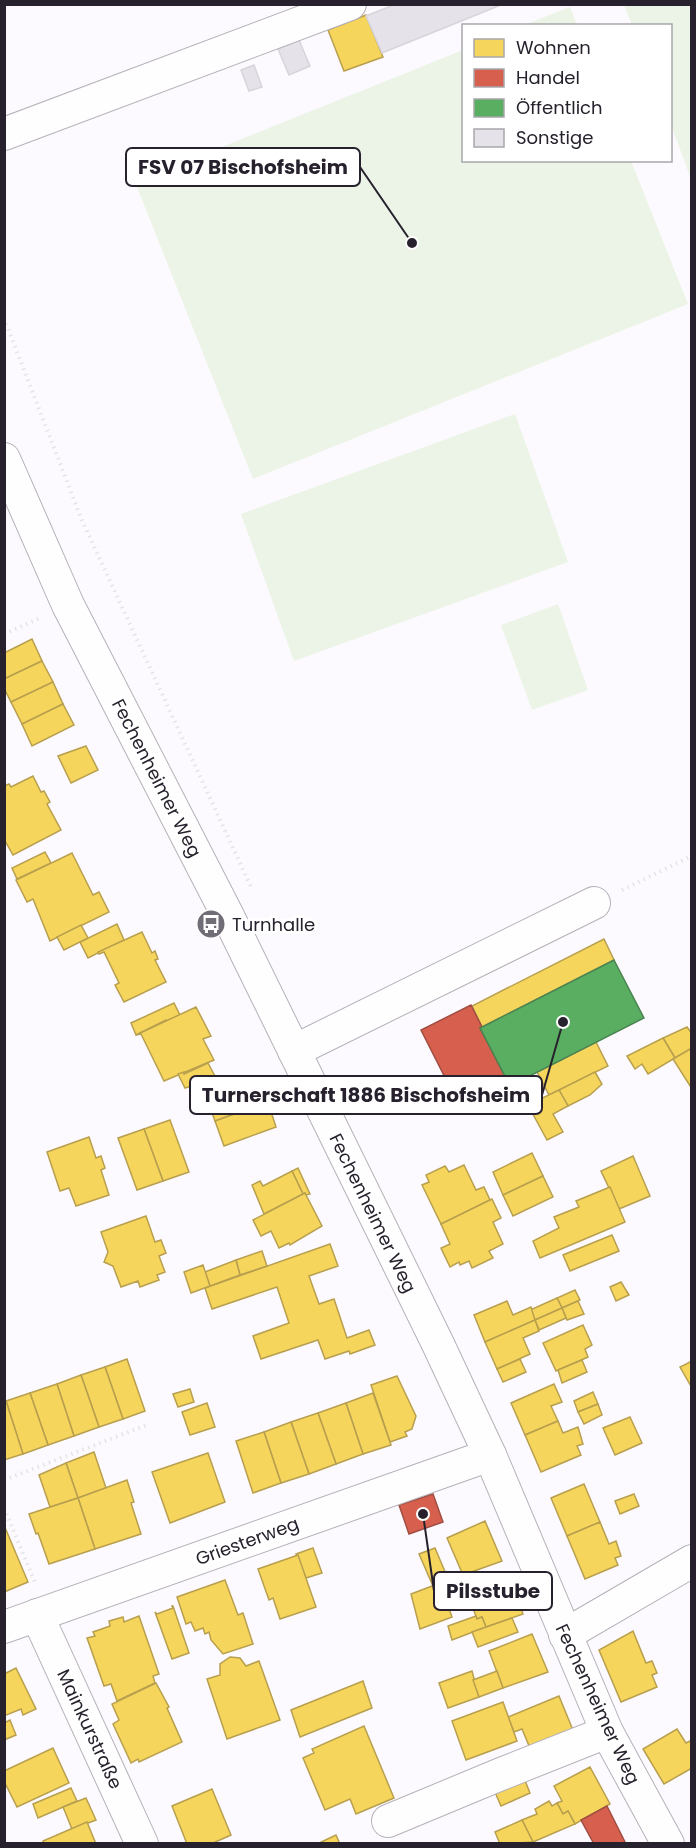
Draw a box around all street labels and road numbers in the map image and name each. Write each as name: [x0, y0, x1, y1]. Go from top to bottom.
street label: Fechenheimer Weg: [106, 695, 208, 861]
street label: Fechenheimer Weg: [323, 1129, 423, 1297]
street label: Griesterweg: [192, 1511, 302, 1571]
street label: Fechenheimer Weg: [550, 1620, 646, 1788]
street label: Mainkurstraße: [51, 1665, 129, 1793]

